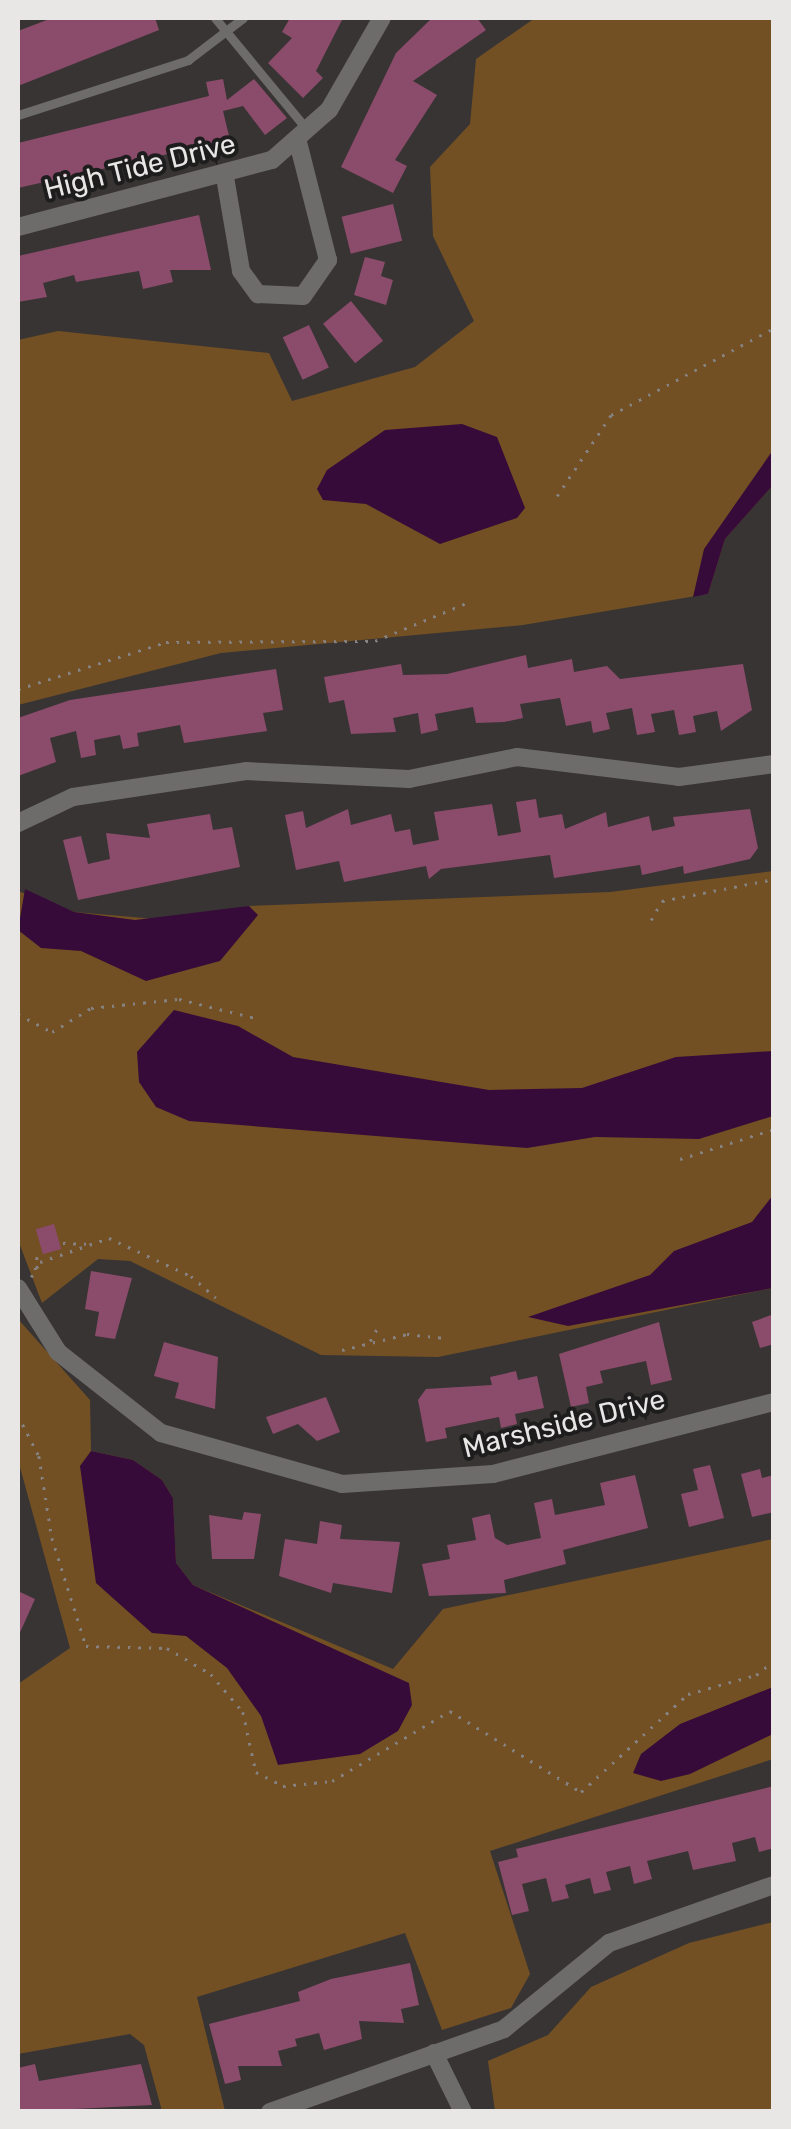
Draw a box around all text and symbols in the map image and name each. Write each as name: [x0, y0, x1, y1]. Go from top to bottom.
street label: High Tide Drive: [40, 127, 240, 207]
street label: Marshside Drive: [459, 1383, 669, 1465]

